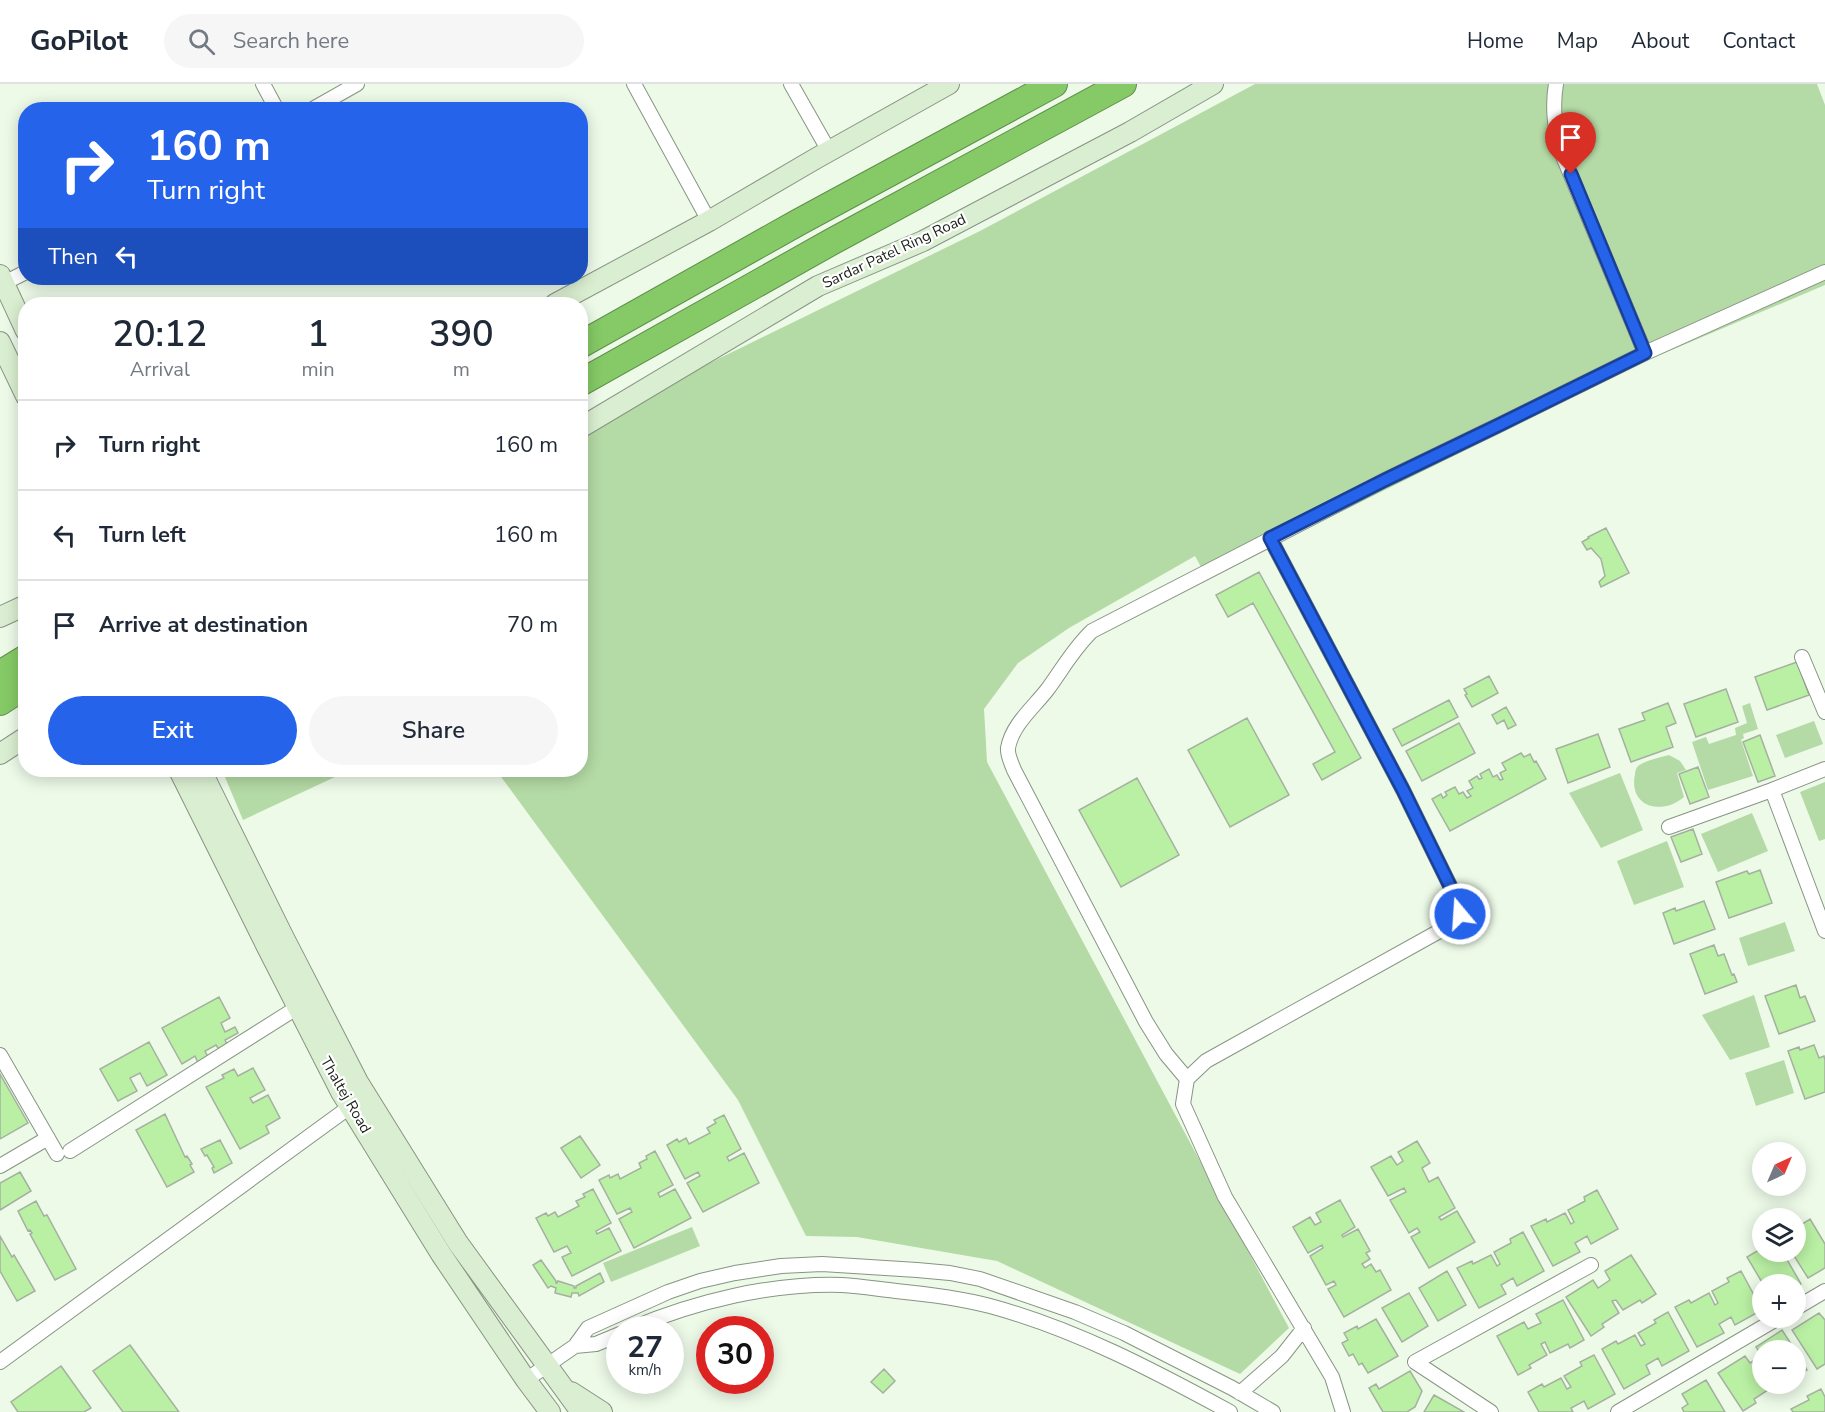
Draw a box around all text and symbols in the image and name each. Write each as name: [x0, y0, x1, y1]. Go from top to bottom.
search box: [164, 14, 584, 68]
text: GoPilot: [30, 22, 128, 60]
icon: search: [185, 25, 218, 58]
text: Search here: [233, 26, 349, 56]
text: Home: [1467, 27, 1524, 55]
text: Map: [1557, 27, 1598, 55]
text: About: [1631, 27, 1689, 55]
text: Contact: [1722, 27, 1795, 55]
pin: [1545, 112, 1596, 174]
text: 160 m: [147, 118, 271, 175]
icon: arrive: [1554, 121, 1587, 154]
icon: right: [48, 126, 126, 204]
text: Turn right: [147, 172, 265, 209]
street label: Sardar Patel Ring Road: [819, 209, 969, 293]
icon: left: [110, 240, 143, 273]
text: Then: [48, 242, 98, 272]
text: 20:12: [112, 310, 207, 359]
text: 1: [307, 310, 329, 359]
text: 390: [429, 310, 494, 359]
text: Arrival: [130, 356, 190, 383]
text: min: [302, 356, 335, 383]
text: m: [453, 356, 470, 383]
icon: right: [48, 429, 81, 462]
text: Turn right: [99, 430, 200, 460]
text: 160 m: [494, 430, 558, 460]
icon: left: [48, 519, 81, 552]
text: Turn left: [99, 520, 186, 550]
text: 160 m: [494, 520, 558, 550]
icon: arrive: [48, 609, 81, 642]
text: Arrive at destination: [99, 610, 308, 640]
text: 70 m: [507, 610, 558, 640]
button: Exit: [48, 696, 297, 765]
button: Share: [309, 696, 558, 765]
position arrow: [1428, 882, 1492, 946]
street label: Thaltej Road: [316, 1053, 376, 1137]
north arrow: [1752, 1142, 1806, 1196]
map controls: [1752, 1142, 1806, 1394]
button: layers: [1752, 1208, 1806, 1262]
button: +: [1752, 1274, 1806, 1328]
speed limit sign: 30: [696, 1316, 774, 1394]
text: 27: [627, 1327, 663, 1368]
button: −: [1752, 1340, 1806, 1394]
text: km/h: [628, 1360, 662, 1380]

